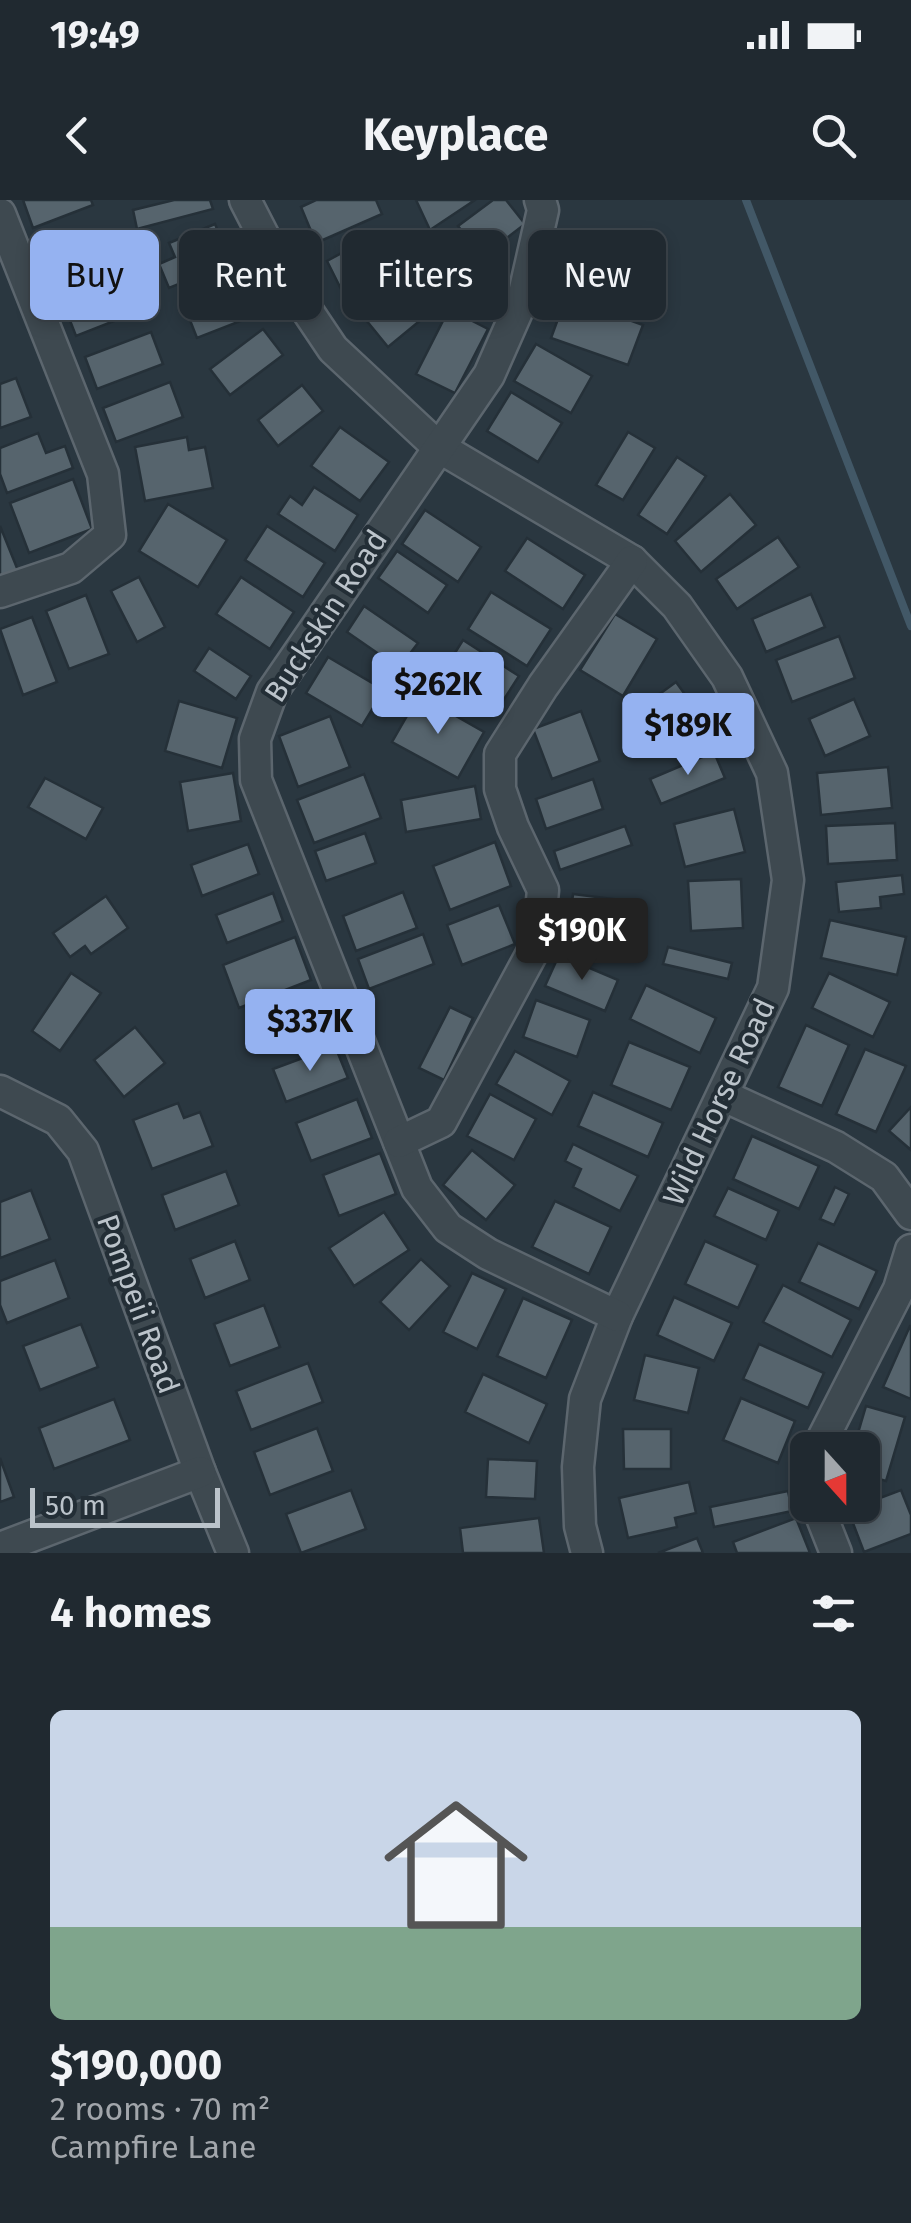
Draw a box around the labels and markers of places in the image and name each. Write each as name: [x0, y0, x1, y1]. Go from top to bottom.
pin: $262K: [368, 652, 508, 737]
pin: $189K: [618, 693, 758, 778]
pin: $190K: [512, 898, 652, 983]
pin: $337K: [240, 989, 380, 1074]

